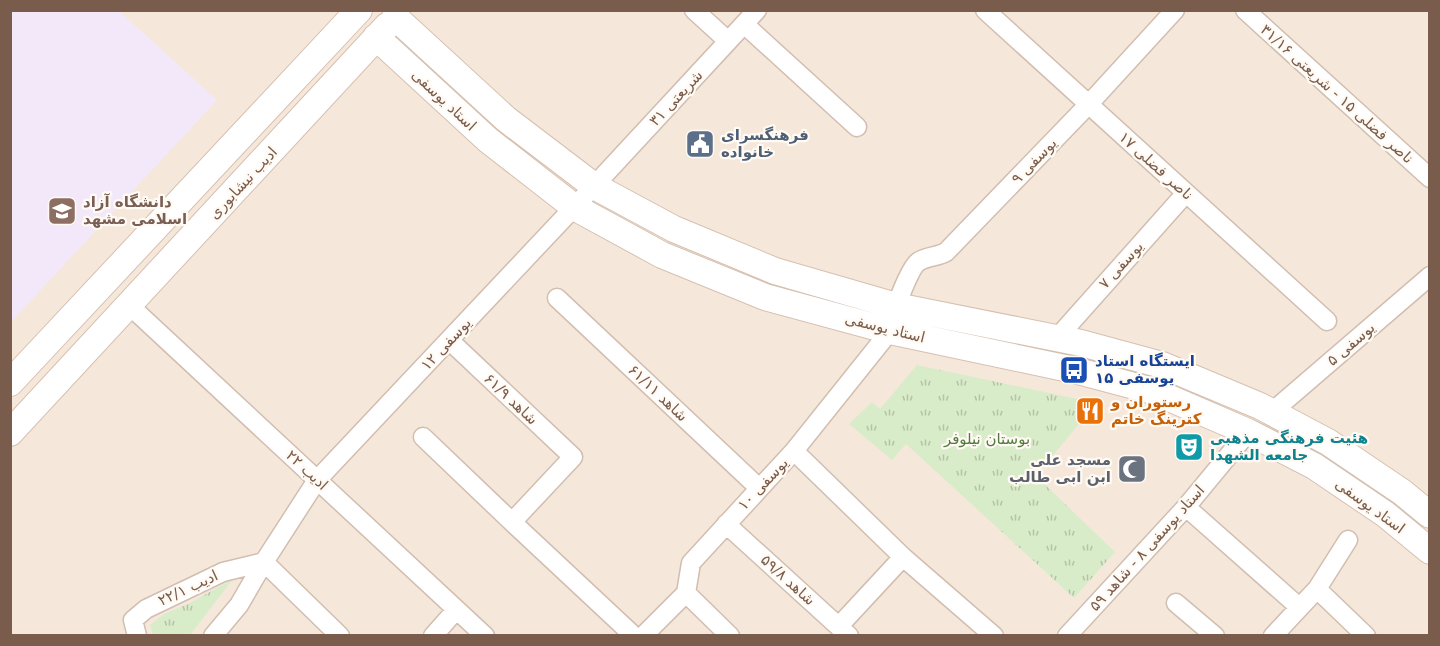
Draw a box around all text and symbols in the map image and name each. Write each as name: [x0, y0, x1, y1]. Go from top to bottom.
street label: ناصر فضلی ۱۵ - شریعتی ۳۱/۱۶: [1257, 21, 1417, 167]
street label: استاد یوسفی: [408, 65, 480, 135]
street label: شریعتی ۳۱: [645, 66, 707, 130]
place label: فرهنگسرای خانواده: [721, 126, 809, 161]
public building icon: فرهنگسرای خانواده: [684, 128, 716, 160]
street label: ناصر فضلی ۱۷: [1115, 128, 1197, 204]
street label: یوسفی ۹: [1008, 134, 1060, 188]
street label: ادیب نیشابوری: [205, 143, 281, 223]
place label: دانشگاه آزاد اسلامی مشهد: [83, 193, 187, 228]
school or university icon: دانشگاه آزاد اسلامی مشهد: [46, 195, 78, 227]
street label: یوسفی ۷: [1095, 238, 1147, 292]
street label: استاد یوسفی: [843, 309, 927, 347]
street label: یوسفی ۱۲: [417, 314, 475, 374]
street label: یوسفی ۵: [1323, 318, 1379, 370]
place label: ایستگاه استاد یوسفی ۱۵: [1095, 352, 1195, 387]
bus stop icon: ایستگاه استاد یوسفی ۱۵: [1058, 354, 1090, 386]
street label: شاهد ۶۱/۱۱: [624, 361, 692, 425]
street label: شاهد ۶۱/۹: [480, 370, 542, 428]
place label: رستوران و کترینگ خاتم: [1110, 393, 1202, 428]
restaurant icon: رستوران و کترینگ خاتم: [1074, 395, 1106, 427]
place label: هئیت فرهنگی مذهبی جامعه الشهدا: [1210, 429, 1368, 464]
park label: بوستان نیلوفر: [943, 430, 1030, 448]
theatre icon: هئیت فرهنگی مذهبی جامعه الشهدا: [1173, 431, 1205, 463]
street label: ادیب ۲۲: [282, 446, 332, 494]
place label: مسجد علی ابن ابی طالب: [1009, 451, 1111, 486]
mosque icon: مسجد علی ابن ابی طالب: [1116, 453, 1148, 485]
street label: یوسفی ۱۰: [734, 454, 792, 514]
street label: استاد یوسفی: [1332, 475, 1408, 537]
street label: استاد یوسفی ۸ - شاهد ۵۹: [1086, 481, 1208, 615]
street label: شاهد ۵۹/۸: [757, 551, 819, 609]
street label: ادیب ۲۲/۱: [155, 566, 221, 610]

